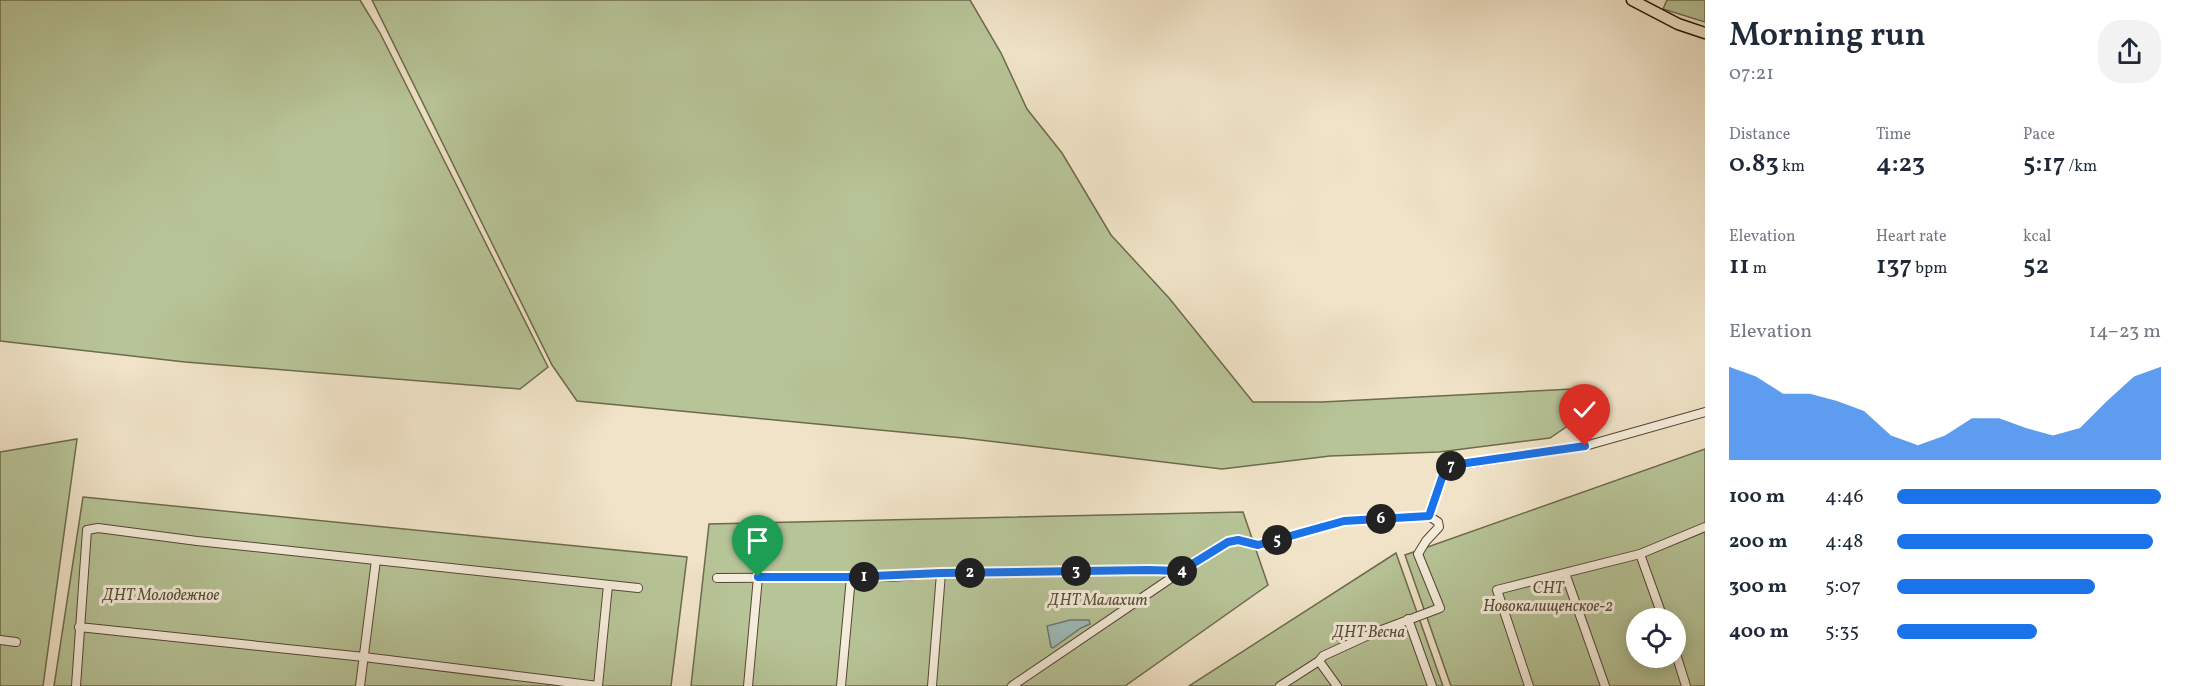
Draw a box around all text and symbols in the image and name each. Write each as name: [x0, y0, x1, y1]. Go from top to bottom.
text: Morning run: [1729, 14, 1926, 60]
button: share: [2098, 20, 2161, 83]
text: 07:21: [1729, 60, 1774, 88]
text: Distance: [1729, 124, 1790, 146]
text: Time: [1876, 124, 1911, 146]
text: Pace: [2023, 124, 2055, 146]
text: 0.83: [1729, 146, 1779, 182]
text: 4:23: [1876, 146, 1925, 182]
text: 5:17: [2023, 146, 2065, 182]
text: km: [1779, 156, 1805, 178]
text: /km: [2065, 156, 2097, 178]
text: Elevation: [1729, 226, 1796, 248]
text: Heart rate: [1876, 226, 1947, 248]
text: kcal: [2023, 226, 2051, 248]
text: 11: [1729, 248, 1750, 284]
text: 137: [1876, 248, 1912, 284]
text: 52: [2023, 248, 2049, 284]
text: m: [1750, 258, 1767, 280]
text: bpm: [1912, 258, 1947, 280]
text: Elevation: [1729, 318, 1812, 346]
text: 14–23 m: [2089, 318, 2161, 346]
pin: [1559, 384, 1610, 446]
icon: check: [1568, 393, 1601, 426]
pin: 7: [1436, 451, 1466, 481]
text: 7: [1447, 455, 1455, 477]
text: 100 m: [1729, 483, 1785, 511]
text: 4:46: [1825, 483, 1864, 511]
pin: 6: [1366, 504, 1396, 534]
text: 6: [1377, 508, 1385, 530]
pin: [732, 515, 783, 577]
icon: arrive: [741, 524, 774, 557]
pin: 5: [1262, 525, 1292, 555]
text: 200 m: [1729, 528, 1787, 556]
text: 4:48: [1825, 528, 1863, 556]
text: 5: [1273, 529, 1281, 551]
pin: 3: [1061, 556, 1091, 586]
pin: 4: [1167, 556, 1197, 586]
pin: 2: [955, 558, 985, 588]
text: 3: [1072, 560, 1080, 582]
text: 4: [1177, 560, 1187, 582]
pin: 1: [849, 562, 879, 592]
text: 2: [966, 562, 974, 584]
text: 1: [861, 566, 867, 588]
text: 300 m: [1729, 573, 1787, 601]
text: 5:07: [1825, 573, 1861, 601]
park label: СНТ Новокалищенское-2: [1483, 578, 1613, 618]
park label: ДНТ Молодежное: [102, 585, 220, 607]
park label: ДНТ Малахит: [1047, 590, 1148, 612]
map controls: [1626, 608, 1686, 668]
button: locate: [1626, 608, 1686, 668]
text: 400 m: [1729, 618, 1789, 646]
text: 5:35: [1825, 618, 1859, 646]
park label: ДНТ Весна: [1332, 622, 1405, 644]

